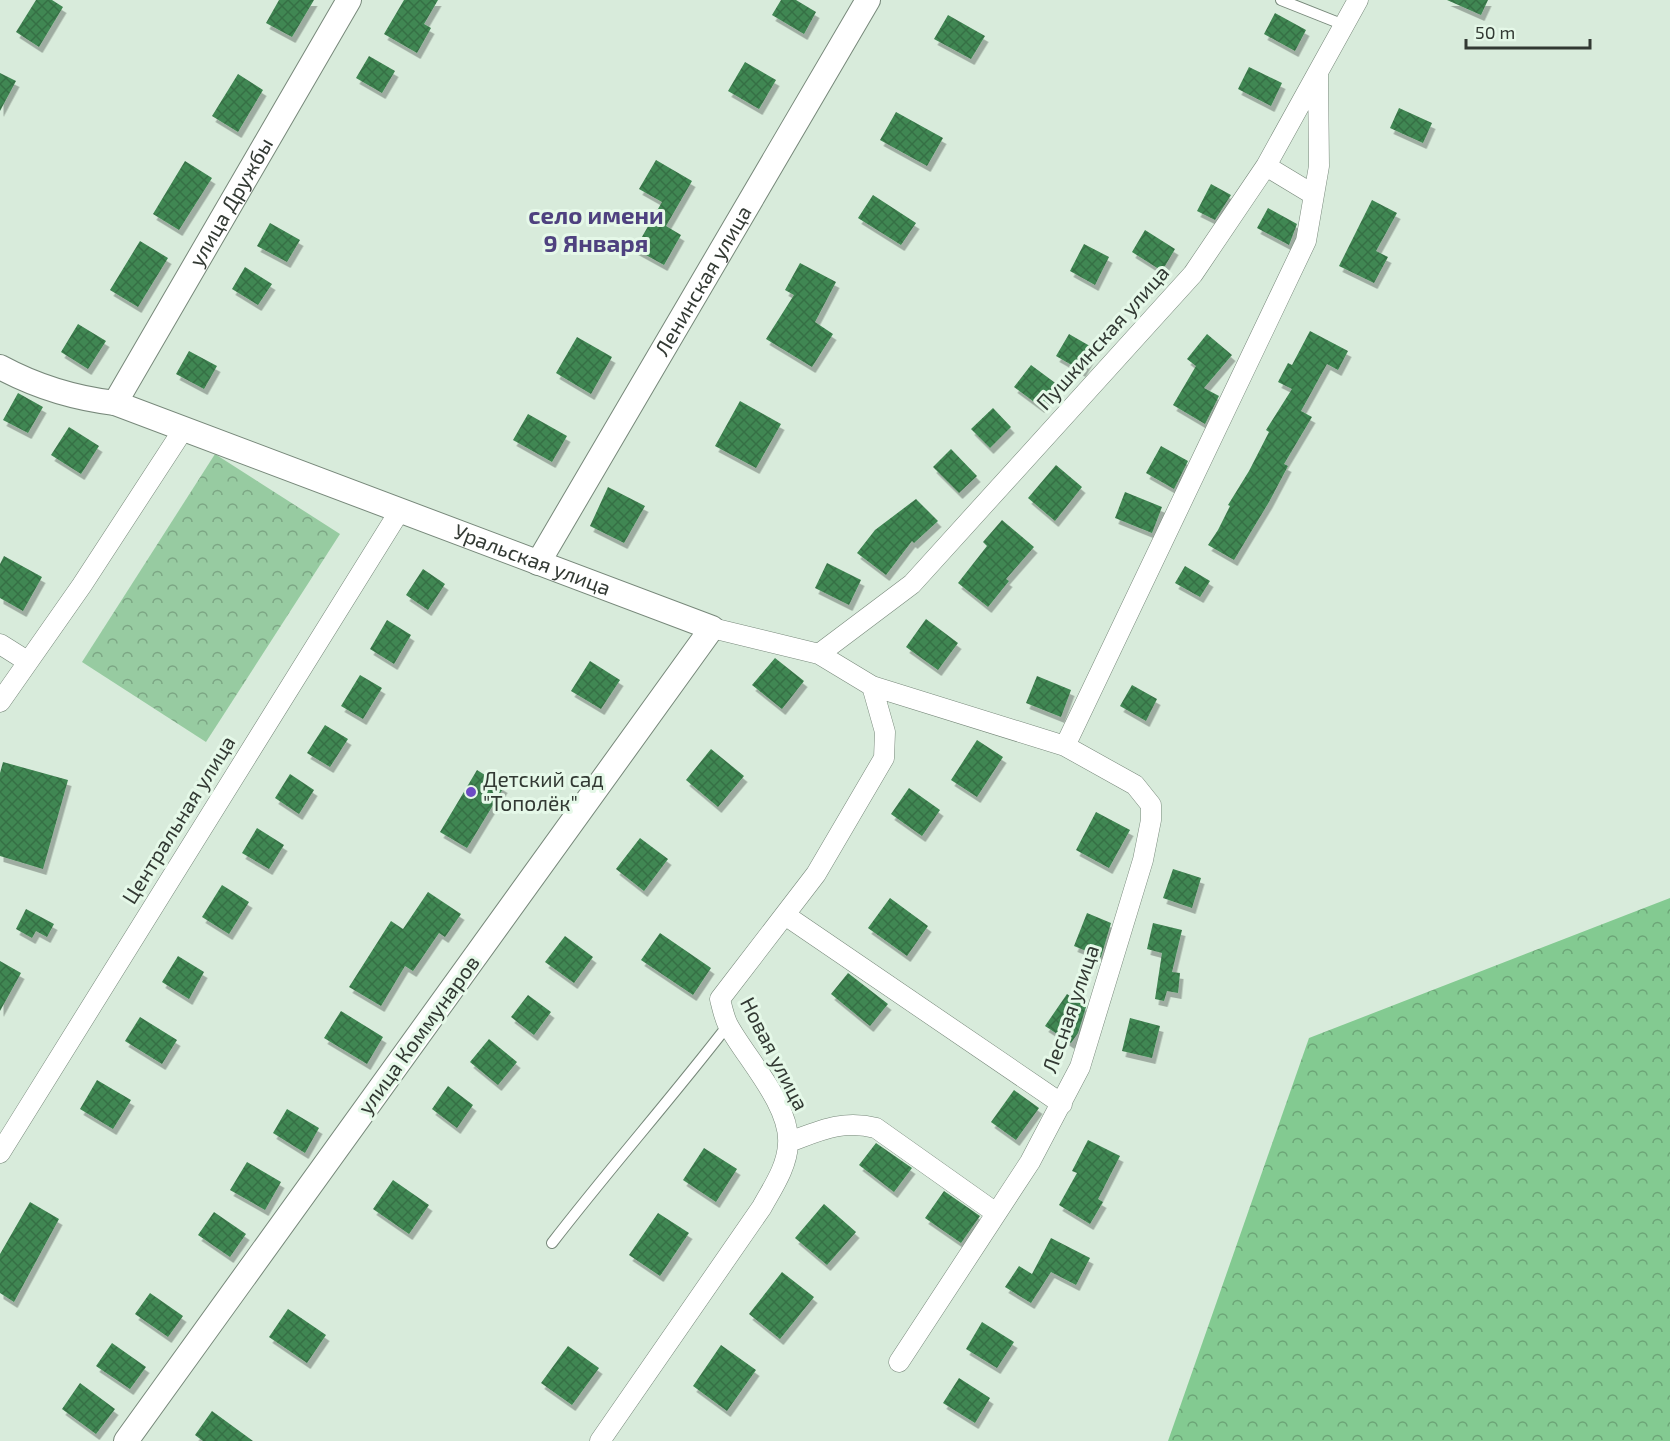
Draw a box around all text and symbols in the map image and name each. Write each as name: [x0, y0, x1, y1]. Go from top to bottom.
scale bar: [1466, 12, 1590, 50]
text: 50 m: [1475, 21, 1515, 43]
street label: улица Дружбы: [183, 133, 277, 271]
district label: село имени 9 Января: [528, 200, 664, 257]
street label: Ленинская улица: [648, 201, 756, 360]
street label: Пушкинская улица: [1030, 260, 1174, 415]
street label: Уральская улица: [451, 518, 615, 600]
street label: Центральная улица: [116, 731, 240, 908]
place label: Детский сад "Тополёк": [483, 766, 604, 815]
marker: Детский сад "Тополёк": [464, 785, 478, 799]
street label: Лесная улица: [1036, 941, 1104, 1076]
street label: улица Коммунаров: [352, 950, 485, 1119]
street label: Новая улица: [735, 992, 815, 1115]

